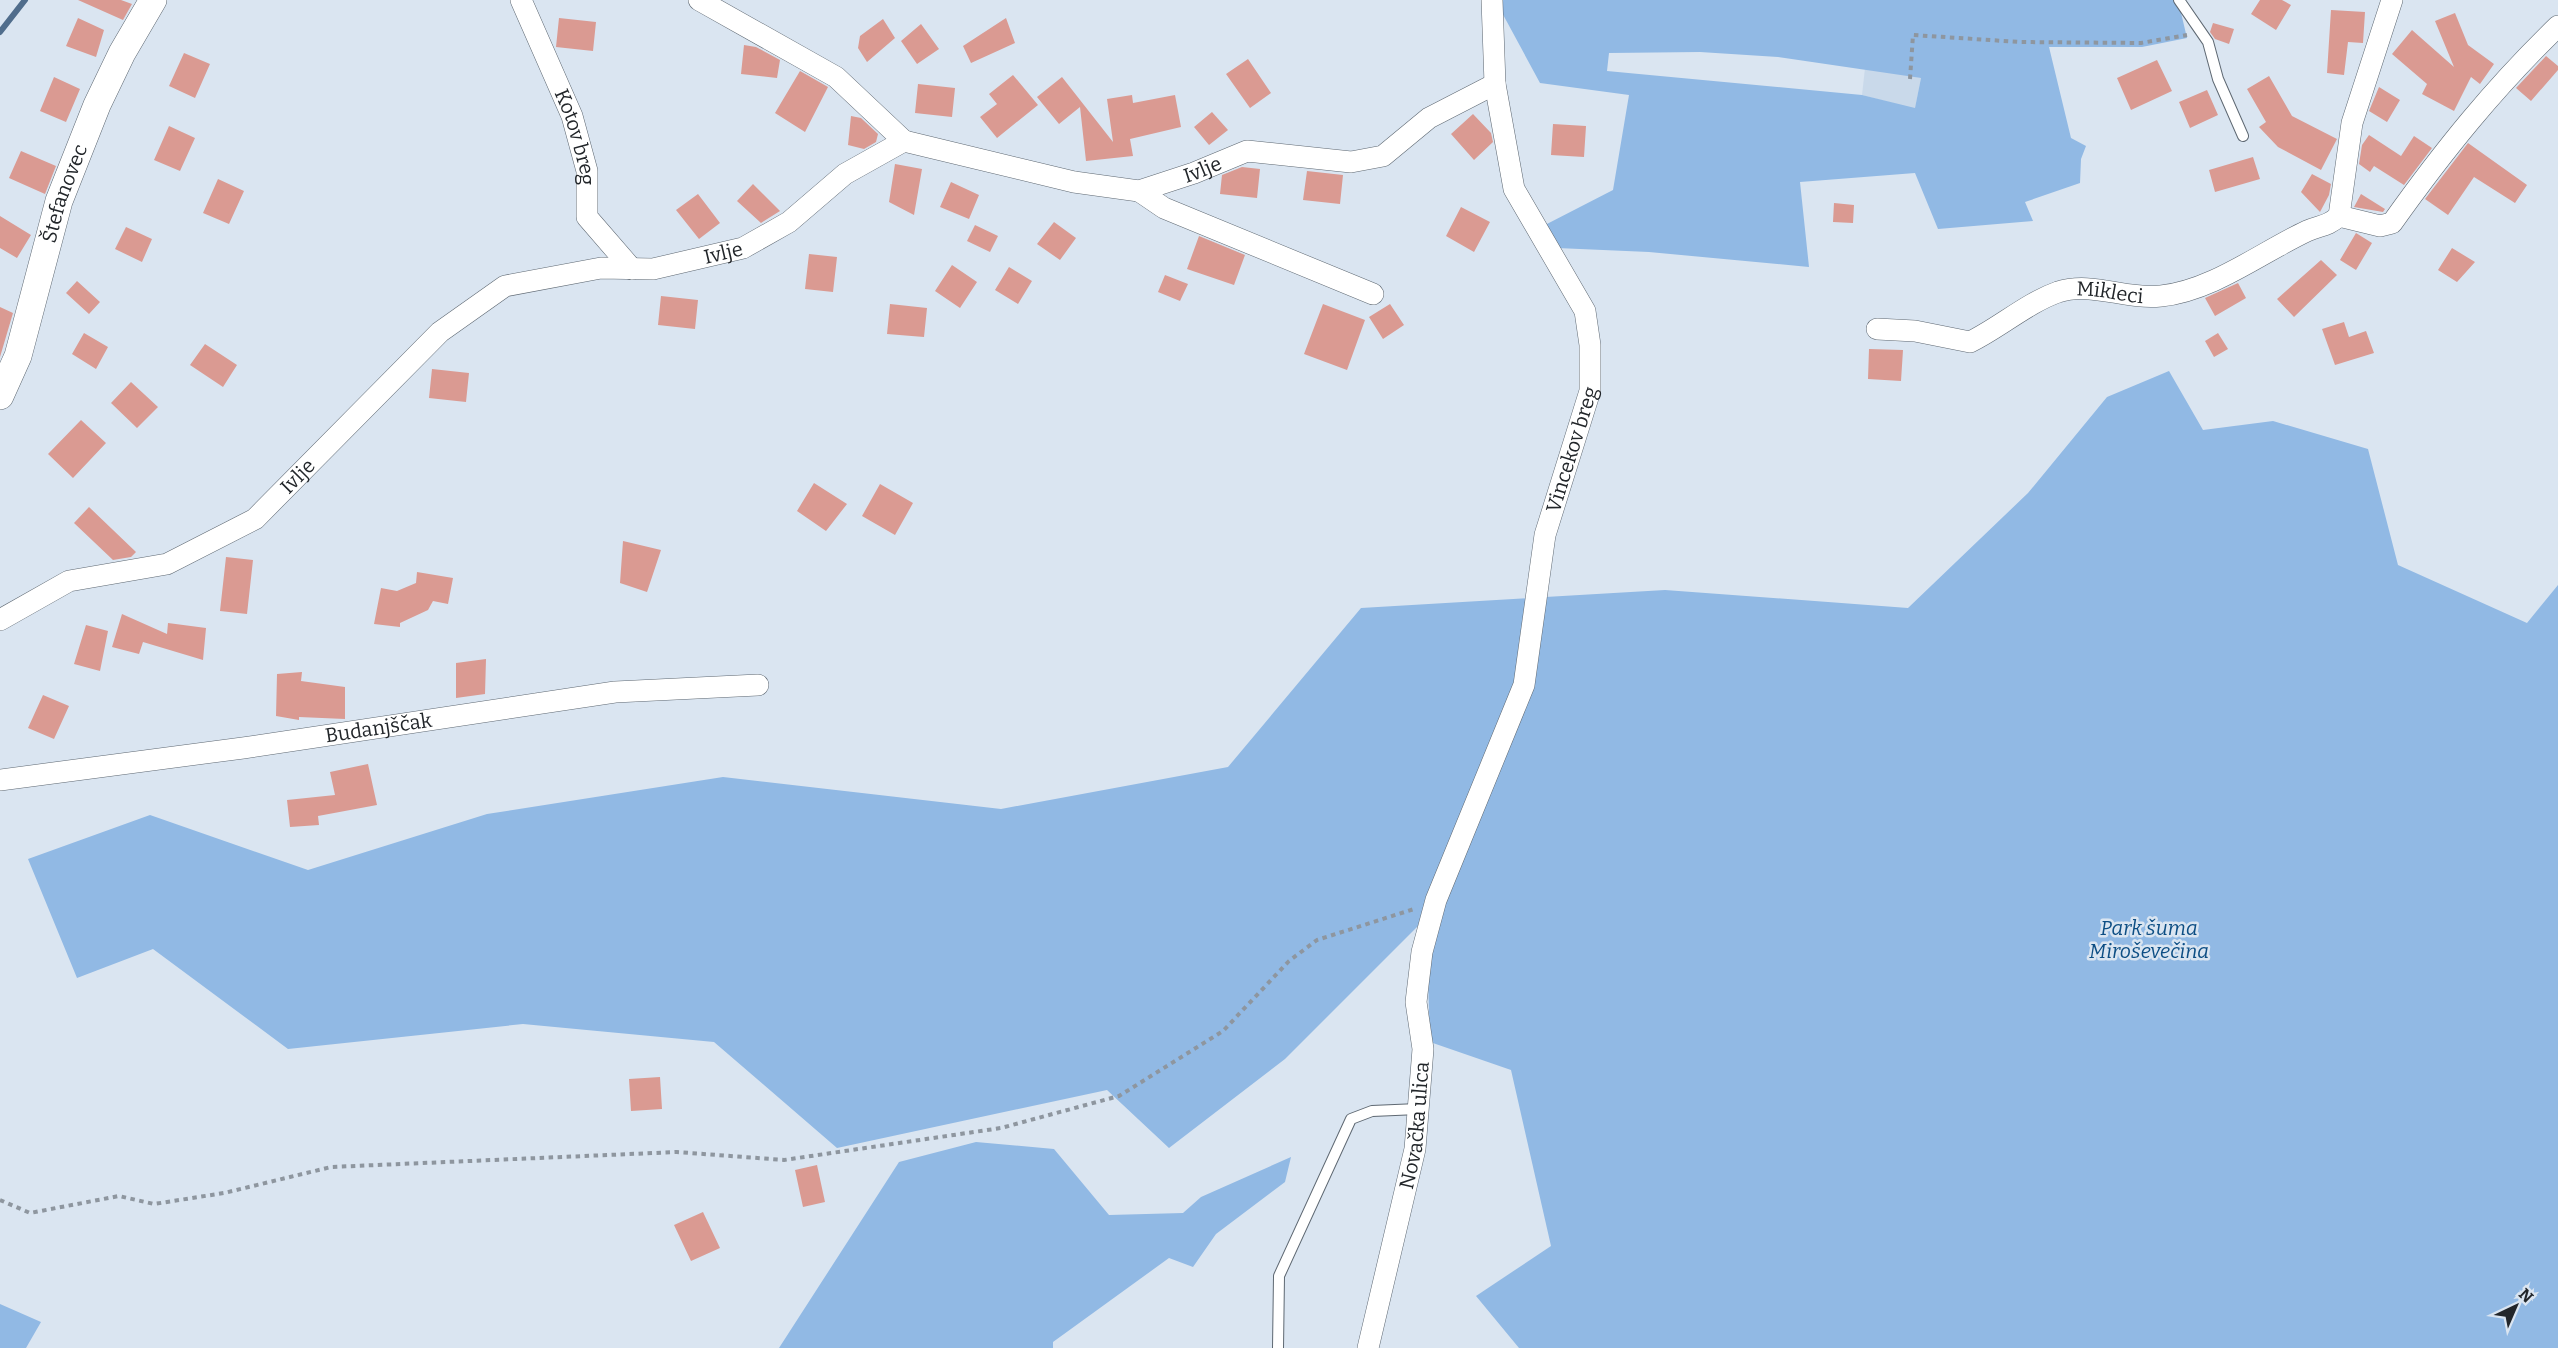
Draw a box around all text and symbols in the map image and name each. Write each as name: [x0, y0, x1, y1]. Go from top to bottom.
street label: Kotov breg: [550, 85, 599, 185]
street label: Štefanovec: [37, 141, 92, 245]
street label: Ivlje: [1180, 151, 1225, 188]
street label: Ivlje: [701, 236, 745, 269]
street label: Mikleci: [2076, 276, 2144, 308]
street label: Vincekov breg: [1541, 383, 1603, 515]
street label: Ivlje: [275, 454, 320, 498]
street label: Budanjščak: [323, 708, 434, 747]
park label: Park šuma Miroševečina: [2089, 916, 2209, 963]
street label: Novačka ulica: [1394, 1061, 1434, 1191]
north arrow: [2486, 1276, 2546, 1336]
text: N: [2515, 1284, 2537, 1307]

